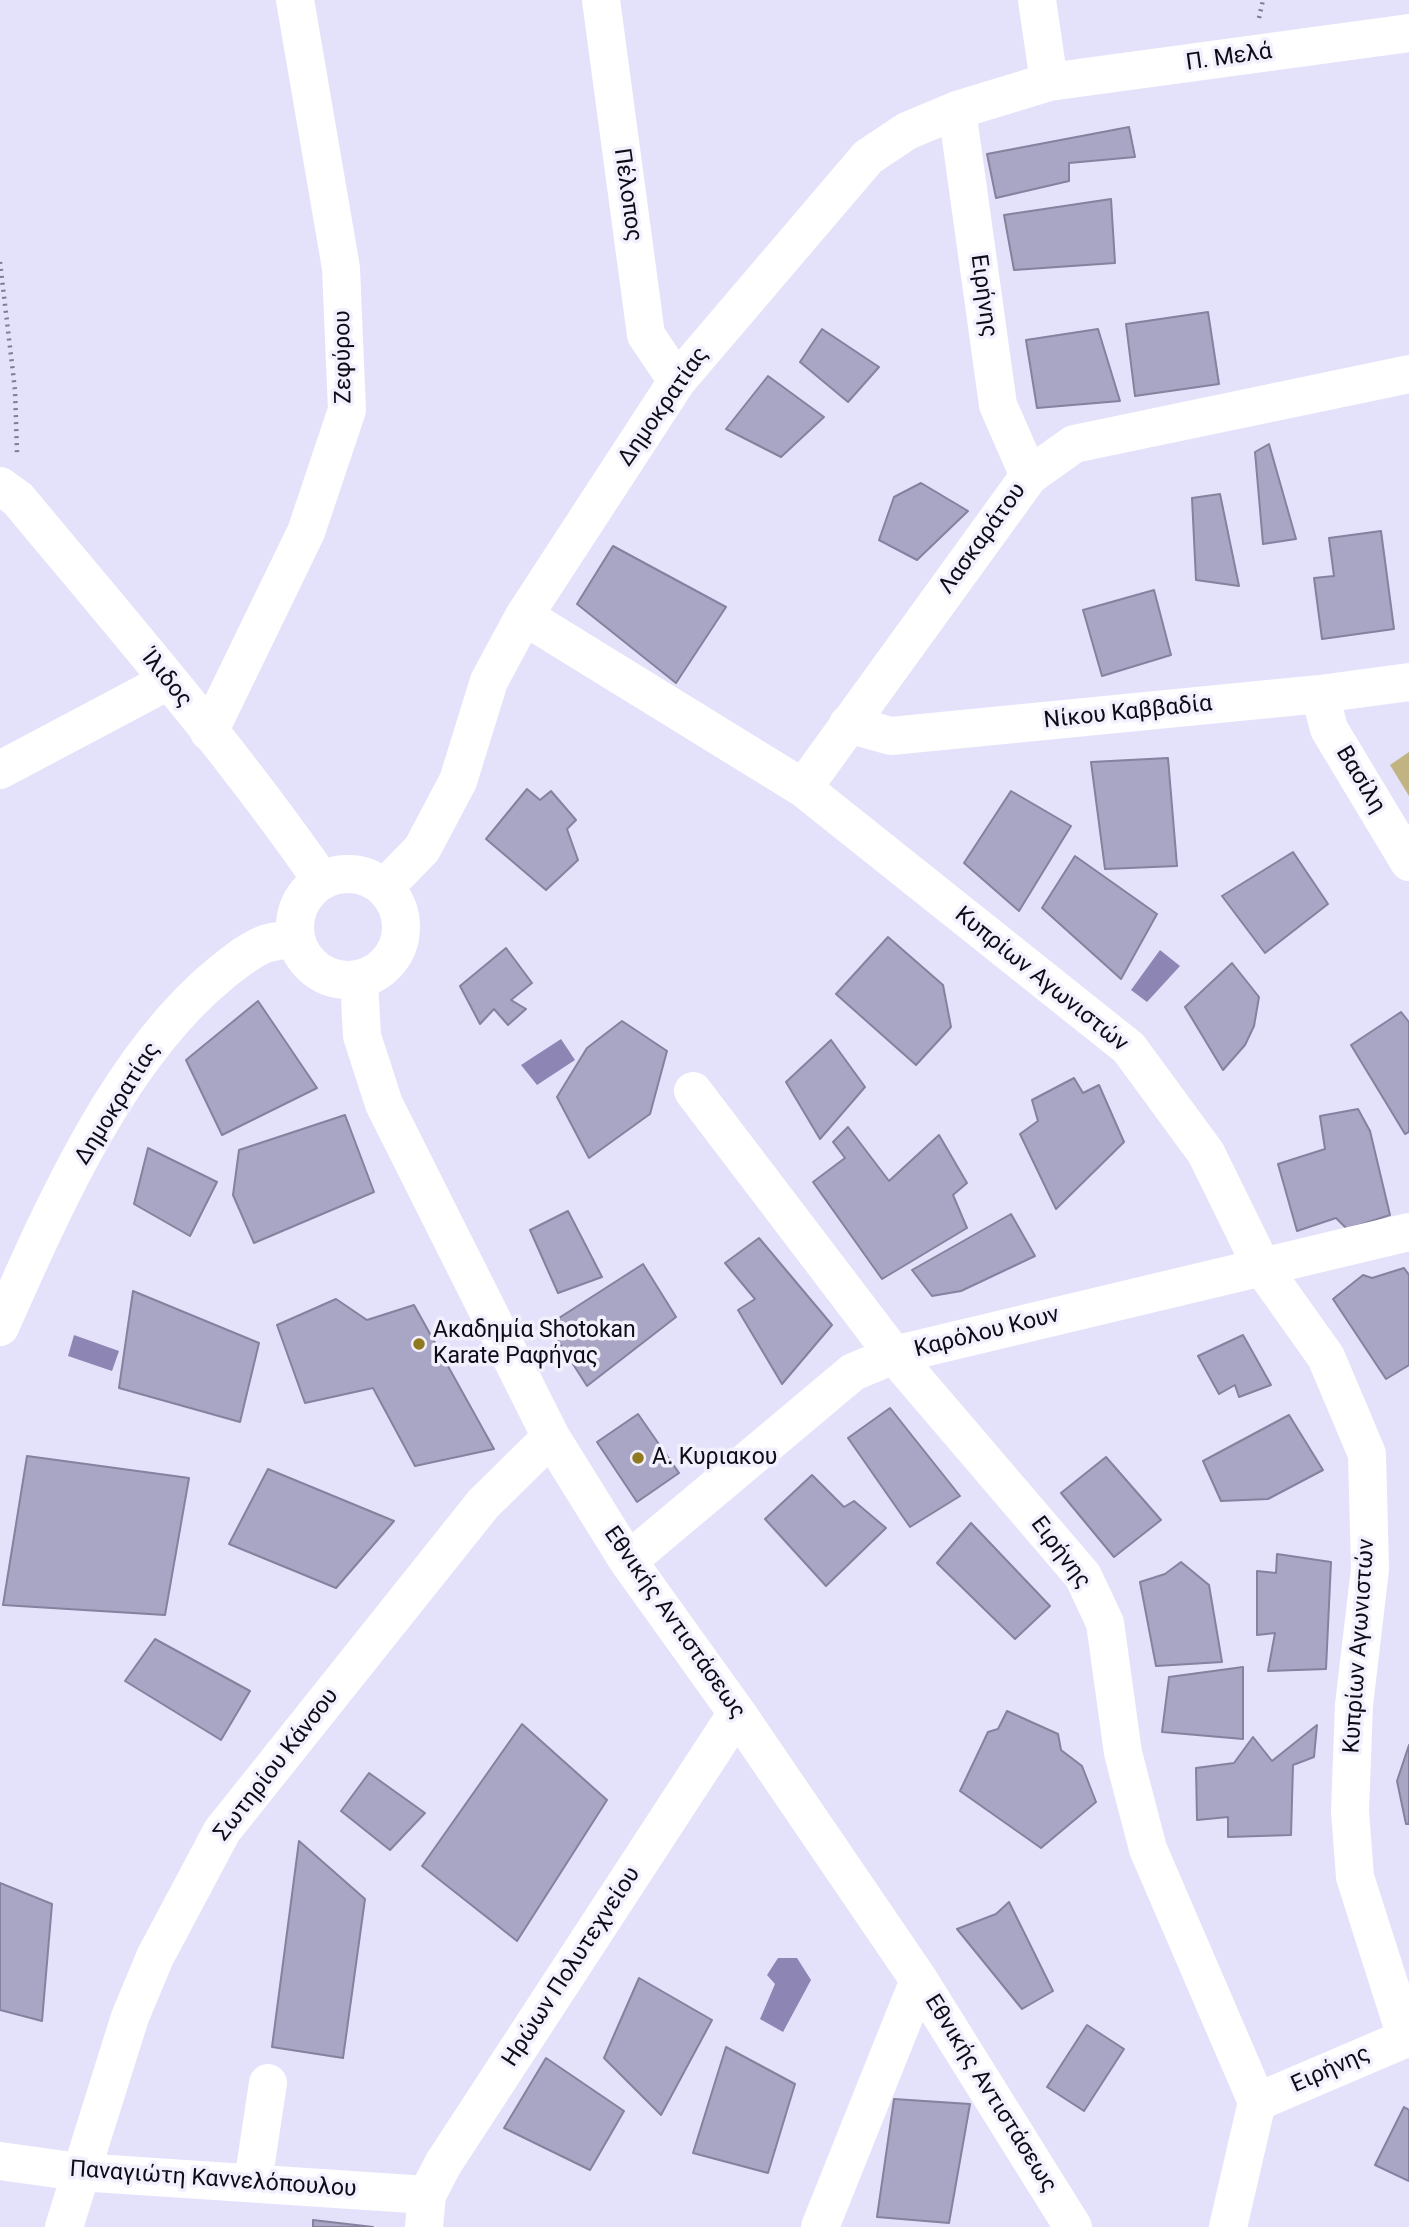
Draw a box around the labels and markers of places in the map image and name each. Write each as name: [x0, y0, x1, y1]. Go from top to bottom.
place label: Ακαδημία Shotokan Karate Ραφήνας: [433, 1317, 636, 1371]
marker: Ακαδημία Shotokan Karate Ραφήνας: [411, 1336, 427, 1352]
place label: Α. Κυριακου: [652, 1444, 777, 1472]
marker: Α. Κυριακου: [630, 1450, 646, 1466]

